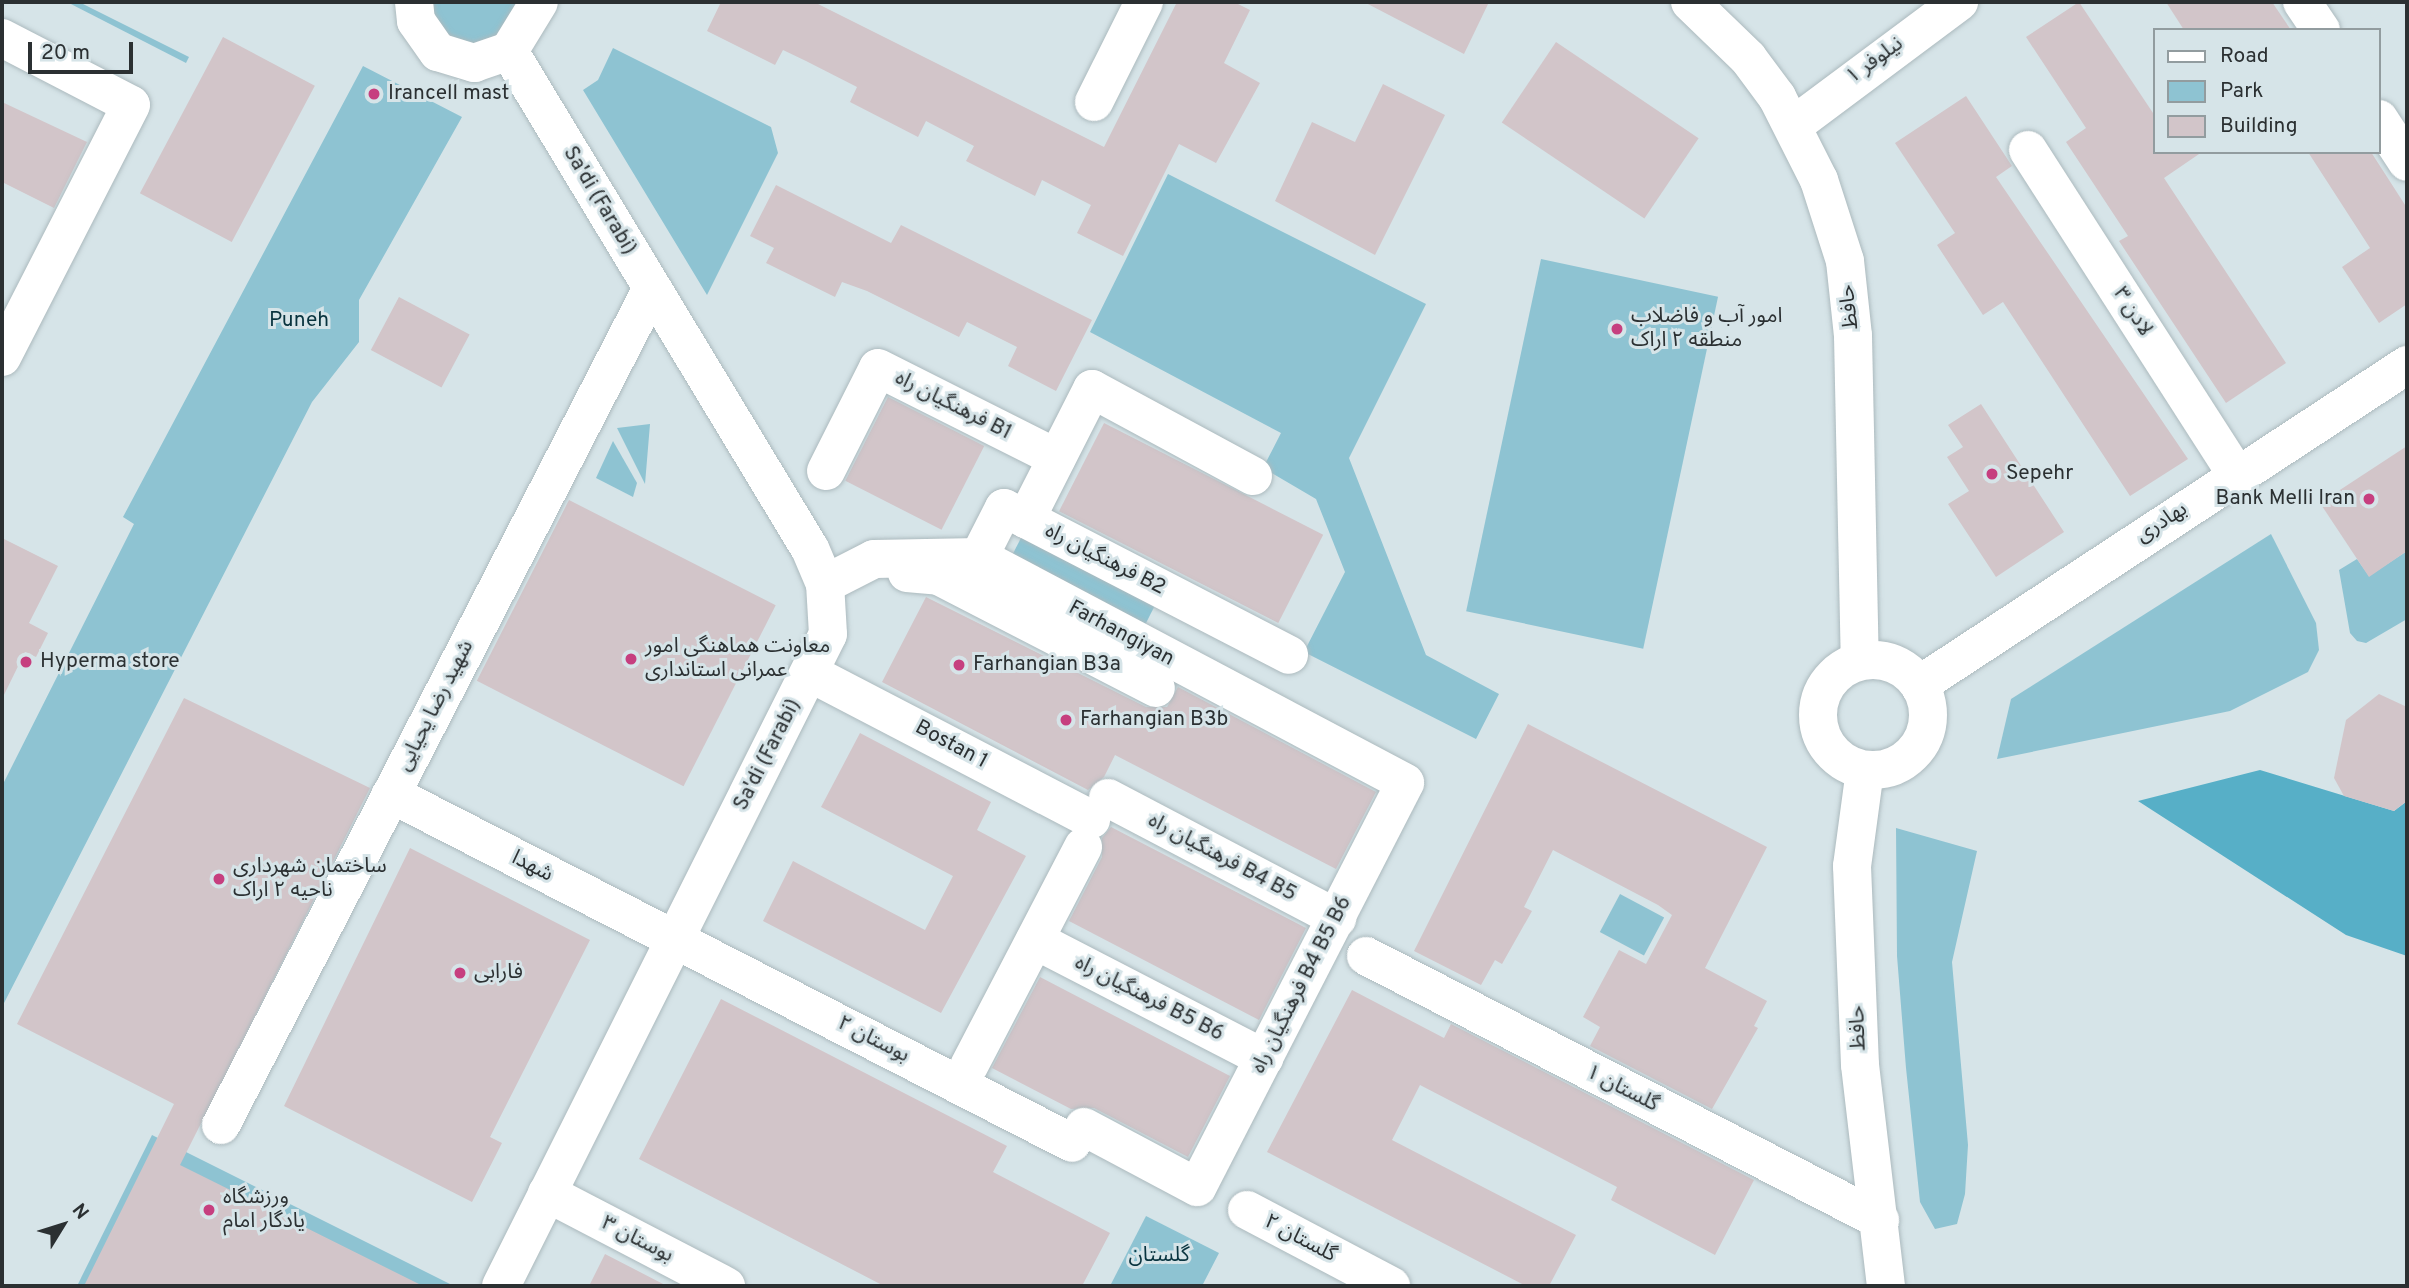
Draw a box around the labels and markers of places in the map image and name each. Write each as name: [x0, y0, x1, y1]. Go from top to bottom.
place label: Irancell mast: [388, 81, 510, 107]
marker: Irancell mast: [366, 86, 382, 102]
place label: امور آب و فاضلاب منطقه ۲ اراک: [1631, 304, 1783, 354]
marker: امور آب و فاضلاب منطقه ۲ اراک: [1609, 321, 1625, 337]
place label: Sepehr: [2006, 461, 2073, 487]
marker: Sepehr: [1984, 466, 2000, 482]
place label: Bank Melli Iran: [2215, 486, 2355, 512]
marker: Bank Melli Iran: [2361, 491, 2377, 507]
place label: معاونت هماهنگی امور عمرانی استانداری: [645, 634, 830, 684]
place label: Hyperma store: [40, 649, 180, 675]
marker: معاونت هماهنگی امور عمرانی استانداری: [623, 651, 639, 667]
place label: Farhangian B3a: [973, 652, 1121, 678]
marker: Hyperma store: [18, 654, 34, 670]
marker: Farhangian B3a: [951, 657, 967, 673]
place label: Farhangian B3b: [1080, 707, 1228, 733]
marker: Farhangian B3b: [1058, 712, 1074, 728]
place label: ساختمان شهرداری ناحیه ۲ اراک: [233, 854, 387, 904]
marker: ساختمان شهرداری ناحیه ۲ اراک: [211, 871, 227, 887]
place label: فارابی: [474, 960, 523, 986]
marker: فارابی: [452, 965, 468, 981]
place label: ورزشگاه یادگار امام: [223, 1185, 305, 1235]
marker: ورزشگاه یادگار امام: [201, 1202, 217, 1218]

